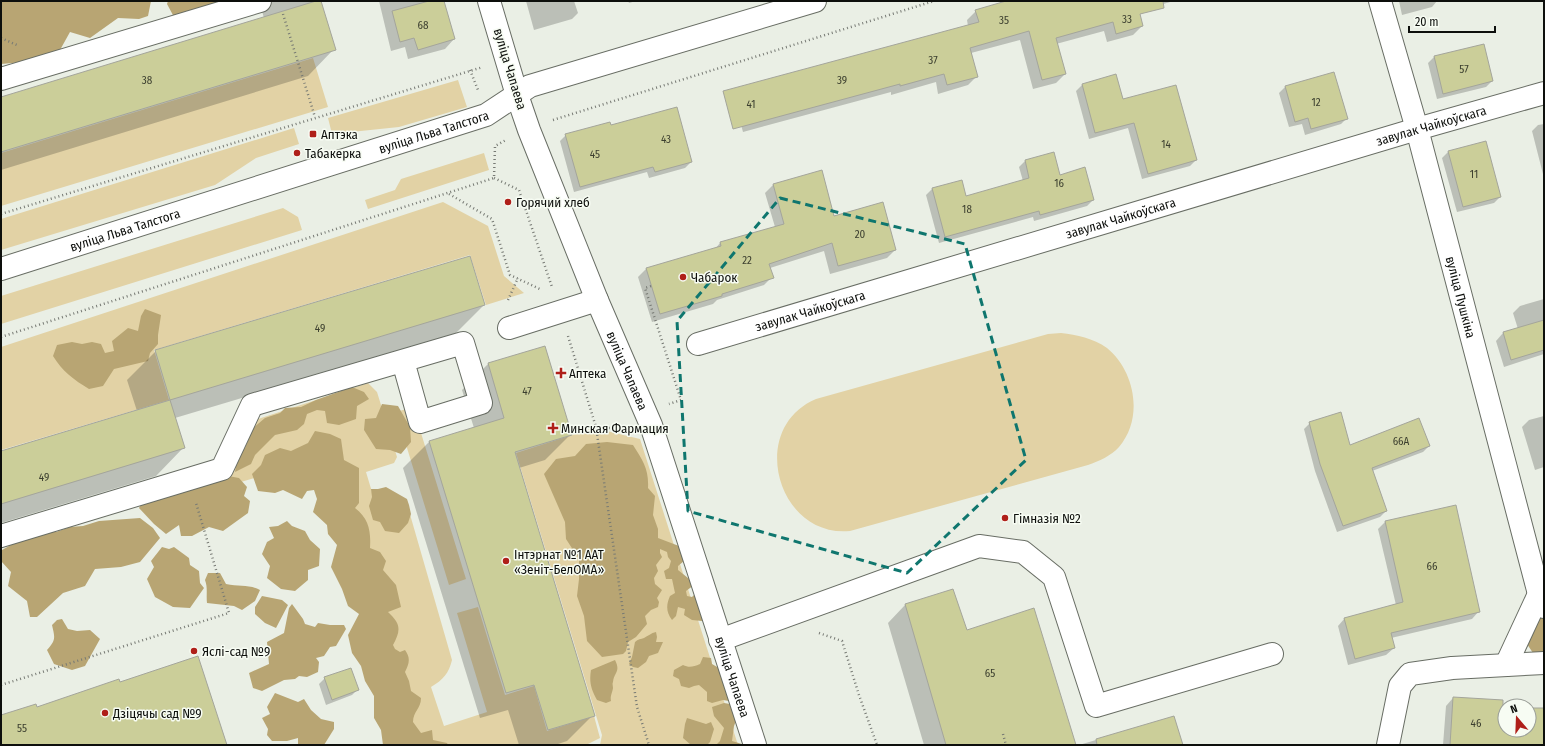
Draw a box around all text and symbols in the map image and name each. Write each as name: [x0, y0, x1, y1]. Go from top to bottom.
scale bar: [1409, 8, 1495, 34]
house number: 33: [1122, 13, 1132, 26]
house number: 35: [999, 14, 1009, 27]
text: 20 m: [1415, 15, 1439, 29]
house number: 68: [418, 19, 429, 32]
street label: вуліца Чапаева: [491, 27, 529, 111]
house number: 37: [928, 54, 938, 67]
house number: 57: [1459, 63, 1469, 76]
house number: 38: [142, 74, 153, 87]
house number: 39: [837, 74, 847, 87]
house number: 12: [1311, 96, 1321, 109]
house number: 41: [746, 98, 756, 111]
street label: завулак Чайкоўскага: [1374, 102, 1488, 148]
street label: вуліца Льва Талстога: [377, 107, 491, 156]
place label: Аптэка: [321, 127, 358, 142]
marker: Аптэка: [308, 129, 318, 139]
house number: 43: [661, 133, 671, 146]
house number: 14: [1161, 138, 1171, 151]
place label: Табакерка: [305, 146, 361, 161]
marker: Табакерка: [292, 148, 302, 158]
house number: 45: [590, 148, 600, 161]
house number: 11: [1470, 168, 1478, 181]
house number: 16: [1054, 177, 1064, 190]
street label: завулак Чайкоўскага: [1064, 194, 1177, 241]
place label: Горячий хлеб: [516, 195, 590, 210]
marker: Горячий хлеб: [503, 197, 513, 207]
house number: 18: [962, 203, 972, 216]
street label: вуліца Льва Талстога: [68, 205, 182, 254]
house number: 20: [855, 228, 866, 241]
house number: 22: [742, 254, 752, 267]
street label: вуліца Пушкіна: [1443, 255, 1479, 340]
place label: Чабарок: [691, 270, 737, 285]
marker: Чабарок: [678, 272, 688, 282]
street label: завулак Чайкоўскага: [753, 287, 867, 334]
house number: 49: [315, 322, 325, 335]
street label: вуліца Чапаева: [604, 329, 651, 412]
place label: Аптека: [569, 366, 606, 381]
marker: Аптека: [556, 368, 566, 378]
house number: 47: [522, 385, 532, 398]
place label: Минская Фармация: [561, 421, 669, 436]
marker: Минская Фармация: [548, 423, 558, 433]
house number: 66А: [1393, 435, 1410, 448]
house number: 49: [39, 471, 49, 484]
place label: Гімназія №2: [1013, 511, 1081, 526]
marker: Гімназія №2: [1000, 513, 1010, 523]
place label: Інтэрнат №1 ААТ «Зеніт-БелОМА»: [514, 547, 604, 577]
marker: Інтэрнат №1 ААТ «Зеніт-БелОМА»: [501, 556, 511, 566]
house number: 66: [1427, 560, 1438, 573]
street label: вуліца Чапаева: [713, 634, 753, 719]
place label: Яслі-сад №9: [202, 644, 270, 659]
marker: Яслі-сад №9: [189, 646, 199, 656]
house number: 65: [985, 667, 995, 680]
north arrow: [1497, 698, 1537, 738]
text: N: [1509, 702, 1519, 716]
place label: Дзіцячы сад №9: [112, 706, 202, 721]
marker: Дзіцячы сад №9: [100, 708, 110, 718]
house number: 46: [1471, 717, 1482, 730]
house number: 55: [17, 722, 27, 735]

